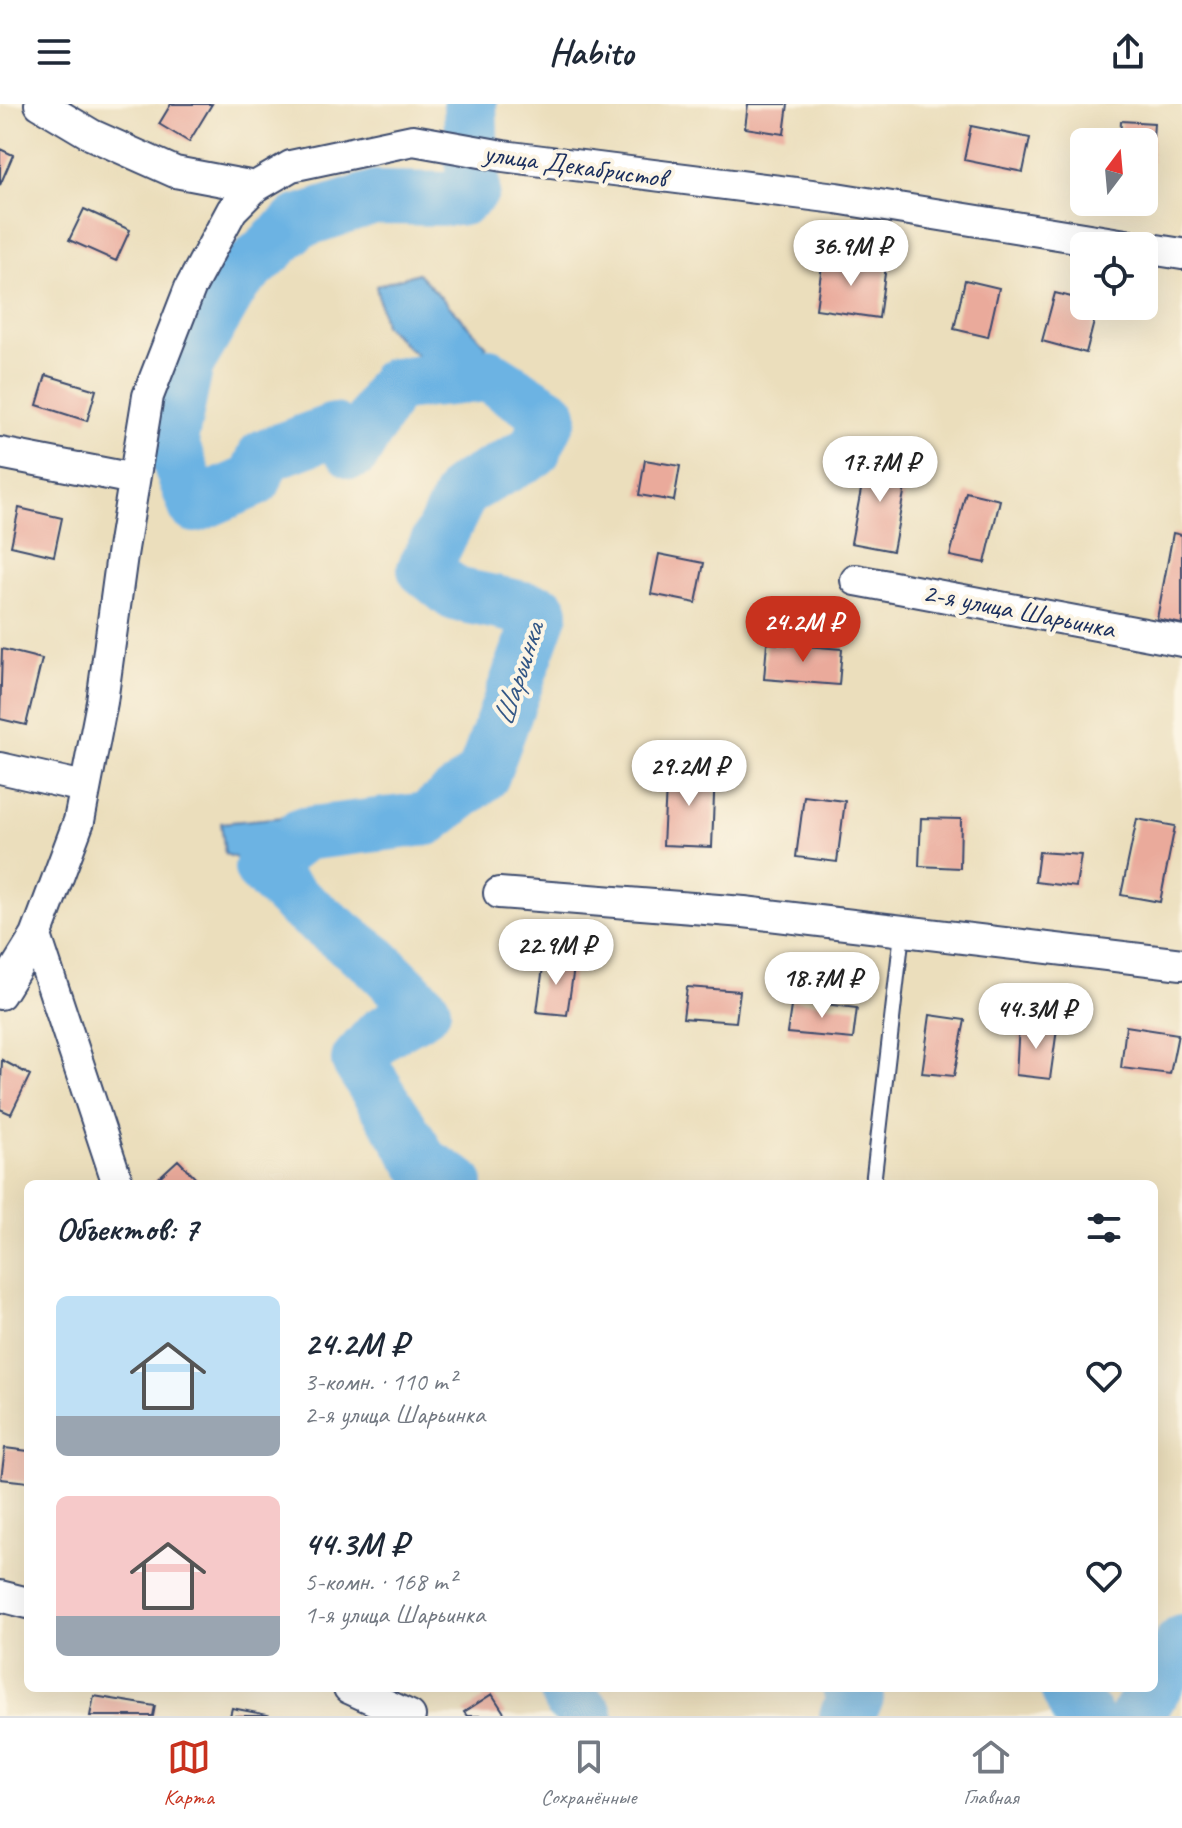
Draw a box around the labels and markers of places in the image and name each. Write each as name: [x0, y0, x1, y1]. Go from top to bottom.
pin: 36.9M ₽: [777, 220, 925, 288]
pin: 17.7M ₽: [806, 436, 954, 504]
pin: 24.2M ₽: [729, 596, 877, 664]
pin: 29.2M ₽: [615, 740, 763, 808]
pin: 22.9M ₽: [482, 919, 630, 987]
pin: 18.7M ₽: [748, 952, 896, 1020]
pin: 44.3M ₽: [962, 983, 1110, 1051]

